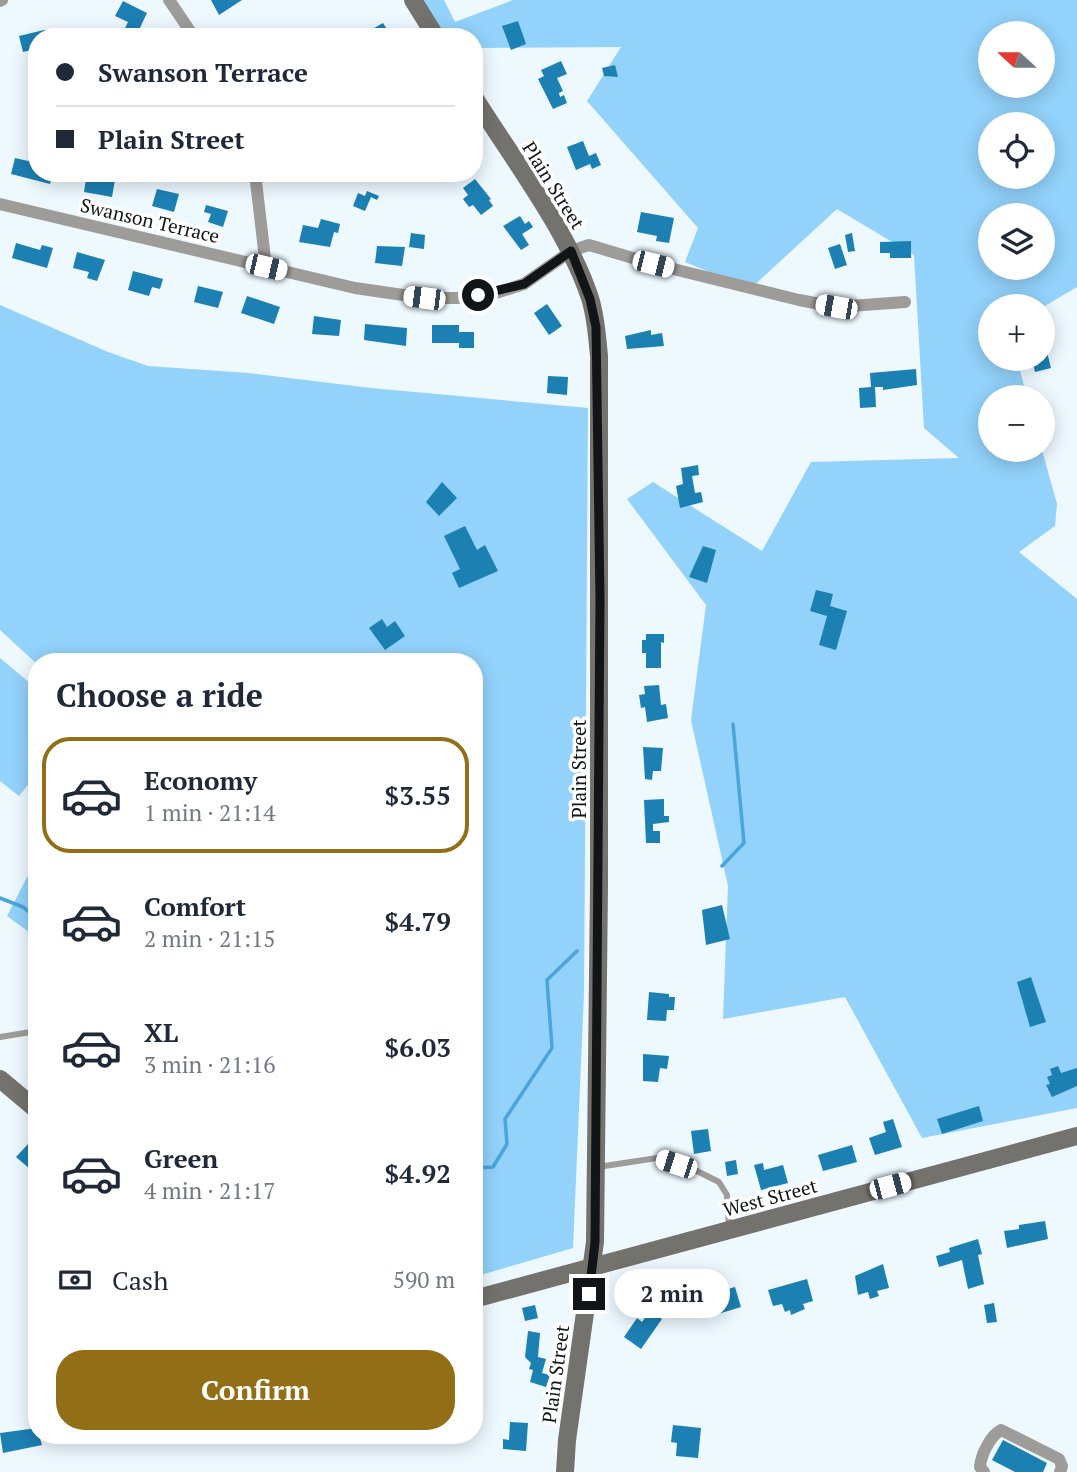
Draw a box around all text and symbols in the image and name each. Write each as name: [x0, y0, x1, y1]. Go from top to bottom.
north arrow: [978, 21, 1055, 98]
map controls: [978, 21, 1055, 462]
text: Swanson Terrace: [98, 55, 308, 89]
button: locate: [978, 112, 1055, 189]
text: Plain Street: [98, 122, 245, 156]
street label: Plain Street: [517, 136, 591, 234]
street label: Swanson Terrace: [78, 192, 222, 248]
button: layers: [978, 203, 1055, 280]
car: [631, 249, 676, 279]
car: [244, 252, 289, 282]
route start: [462, 279, 494, 311]
car: [402, 285, 447, 311]
car: [814, 293, 859, 321]
button: +: [978, 294, 1055, 371]
button: −: [978, 385, 1055, 462]
text: Choose a ride: [56, 674, 263, 716]
street label: Plain Street: [566, 720, 591, 818]
text: Economy: [144, 763, 257, 797]
icon: car: [60, 764, 123, 827]
text: $3.55: [385, 778, 451, 812]
text: 1 min · 21:14: [144, 797, 276, 828]
text: Comfort: [144, 889, 246, 923]
icon: car: [60, 890, 123, 953]
text: $4.79: [385, 904, 451, 938]
text: 2 min · 21:15: [144, 923, 276, 954]
text: XL: [144, 1015, 178, 1049]
icon: car: [60, 1016, 123, 1079]
text: $6.03: [385, 1030, 451, 1064]
text: 3 min · 21:16: [144, 1049, 276, 1080]
text: Green: [144, 1141, 218, 1175]
icon: car: [60, 1142, 123, 1205]
car: [653, 1148, 700, 1180]
text: $4.92: [385, 1156, 451, 1190]
car: [867, 1170, 914, 1202]
street label: West Street: [720, 1172, 820, 1222]
text: 4 min · 21:17: [144, 1175, 276, 1206]
icon: cash: [56, 1261, 94, 1299]
text: Cash: [112, 1263, 168, 1297]
text: 590 m: [393, 1264, 455, 1295]
callout: 2 min: [614, 1270, 729, 1318]
route end: [573, 1278, 605, 1310]
text: 2 min: [641, 1278, 703, 1309]
street label: Plain Street: [536, 1323, 574, 1425]
button: Confirm: [56, 1350, 455, 1430]

